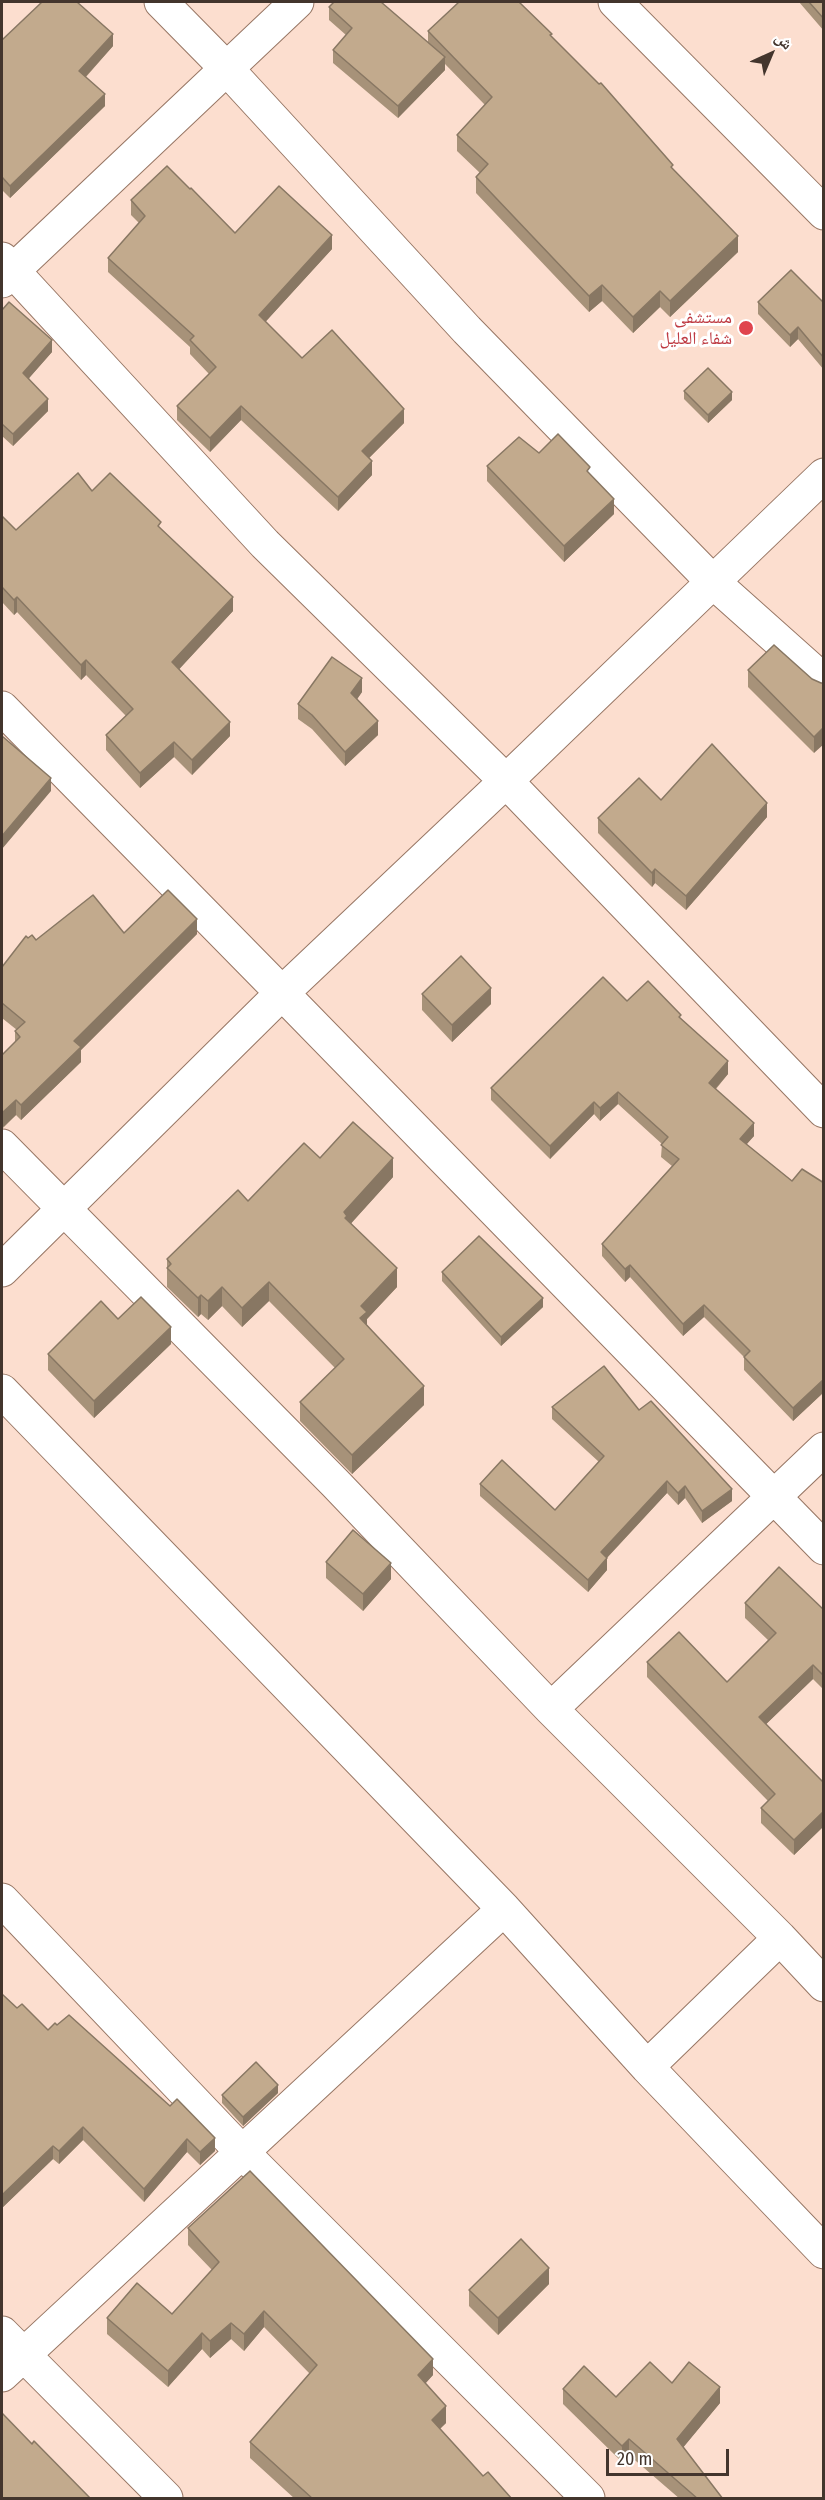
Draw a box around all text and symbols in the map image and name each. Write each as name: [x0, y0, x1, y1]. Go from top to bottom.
north arrow: [741, 24, 801, 84]
text: ش: [771, 28, 797, 53]
place label: مستشفى شفاء العليل: [659, 307, 732, 350]
marker: مستشفى شفاء العليل: [737, 319, 755, 337]
scale bar: [609, 2437, 732, 2475]
text: 20 m: [617, 2448, 652, 2470]

